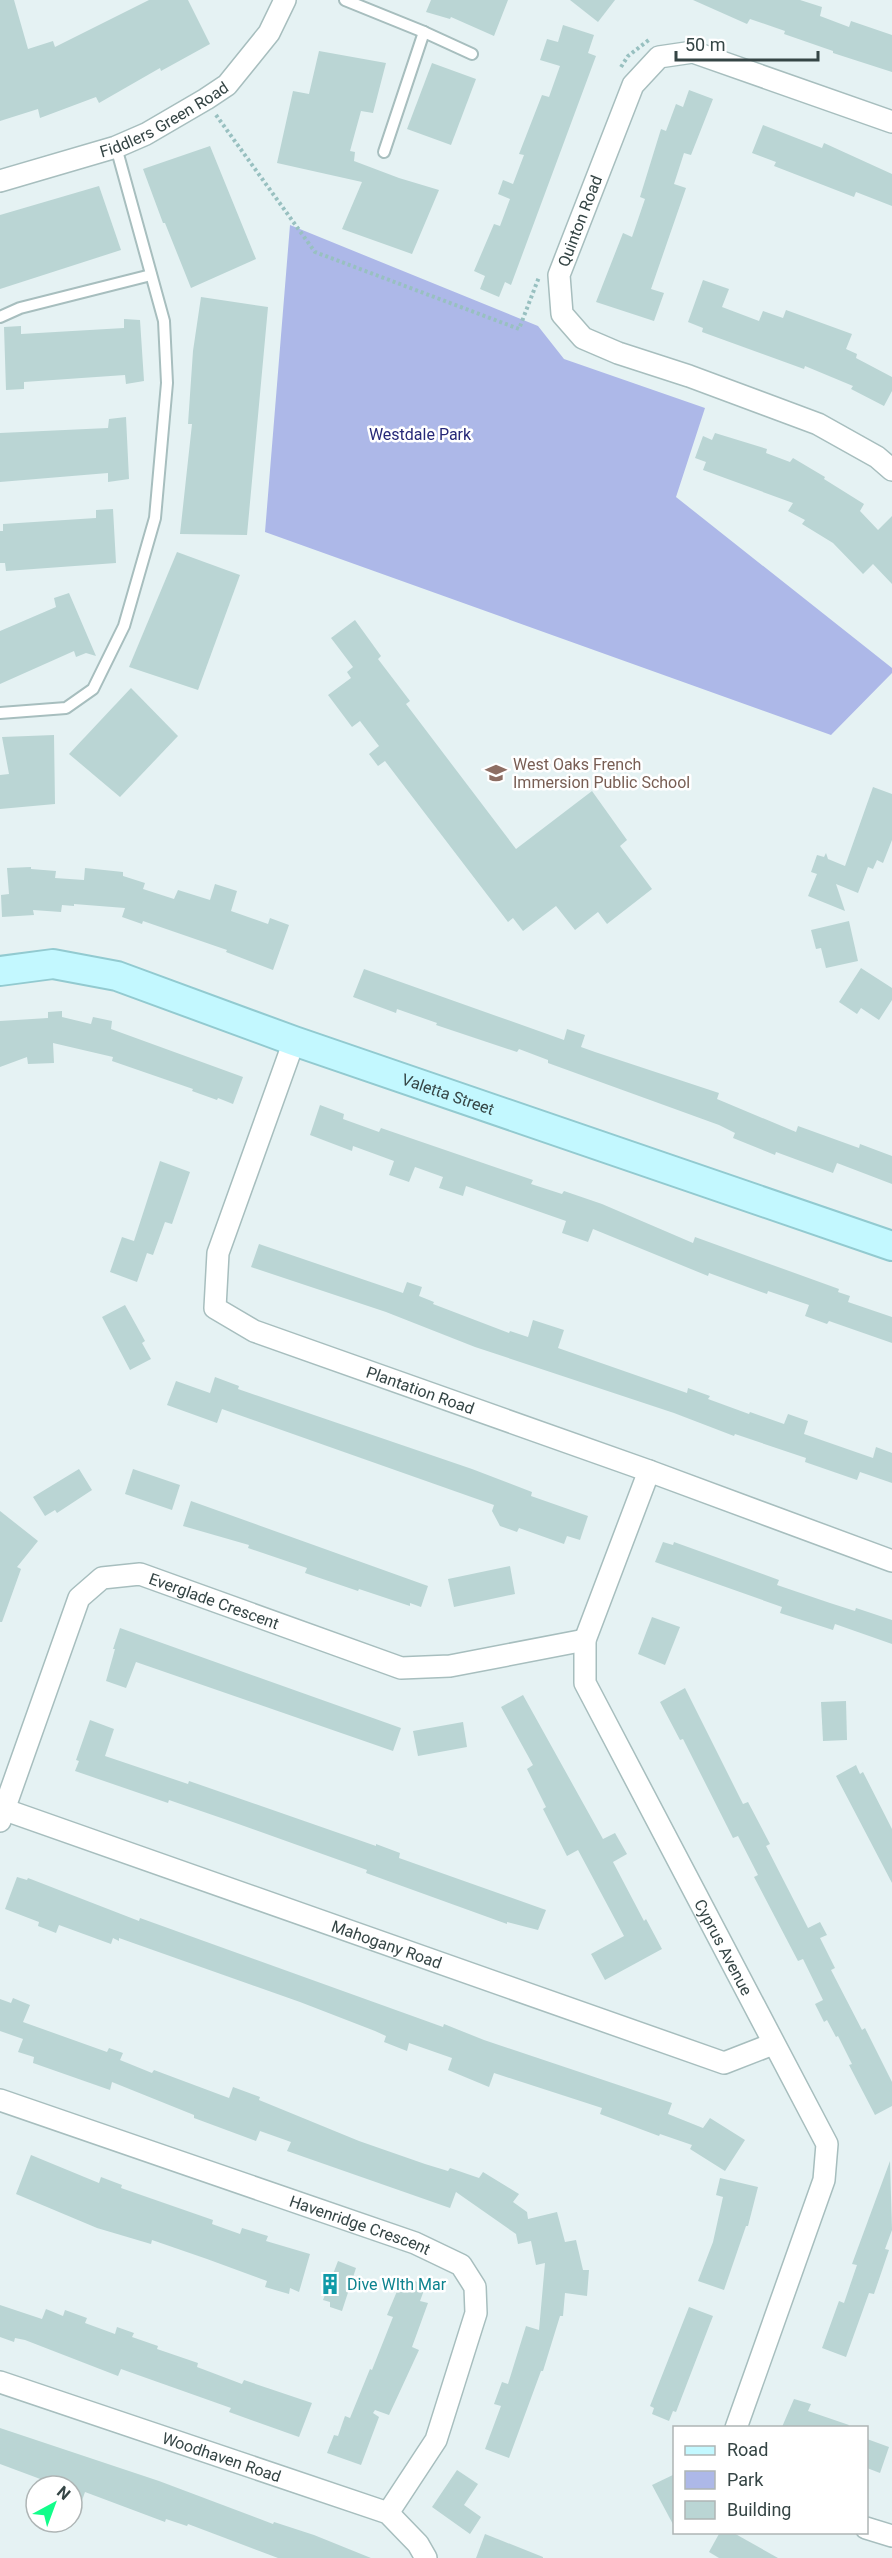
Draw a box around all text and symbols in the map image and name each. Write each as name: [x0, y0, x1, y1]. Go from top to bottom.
scale bar: [676, 24, 818, 62]
text: 50 m: [685, 34, 725, 55]
street label: Fiddlers Green Road: [97, 77, 232, 161]
street label: Quinton Road: [554, 173, 606, 269]
park label: Westdale Park: [369, 425, 472, 444]
place label: West Oaks French Immersion Public School: [513, 755, 690, 792]
school or university icon: West Oaks French Immersion Public School: [484, 761, 508, 785]
street label: Valetta Street: [399, 1069, 497, 1118]
street label: Plantation Road: [364, 1362, 477, 1418]
street label: Everglade Crescent: [147, 1569, 282, 1633]
street label: Cyprus Avenue: [691, 1896, 757, 1998]
street label: Mahogany Road: [329, 1916, 444, 1972]
street label: Havenridge Crescent: [287, 2191, 434, 2259]
building icon: Dive WIth Mar: [318, 2272, 342, 2296]
place label: Dive WIth Mar: [347, 2275, 447, 2294]
legend: [673, 2426, 868, 2534]
street label: Woodhaven Road: [160, 2428, 284, 2486]
text: Road: [727, 2439, 768, 2460]
text: Park: [727, 2469, 764, 2490]
north arrow: [24, 2474, 84, 2534]
text: N: [53, 2482, 74, 2504]
text: Building: [727, 2499, 791, 2520]

